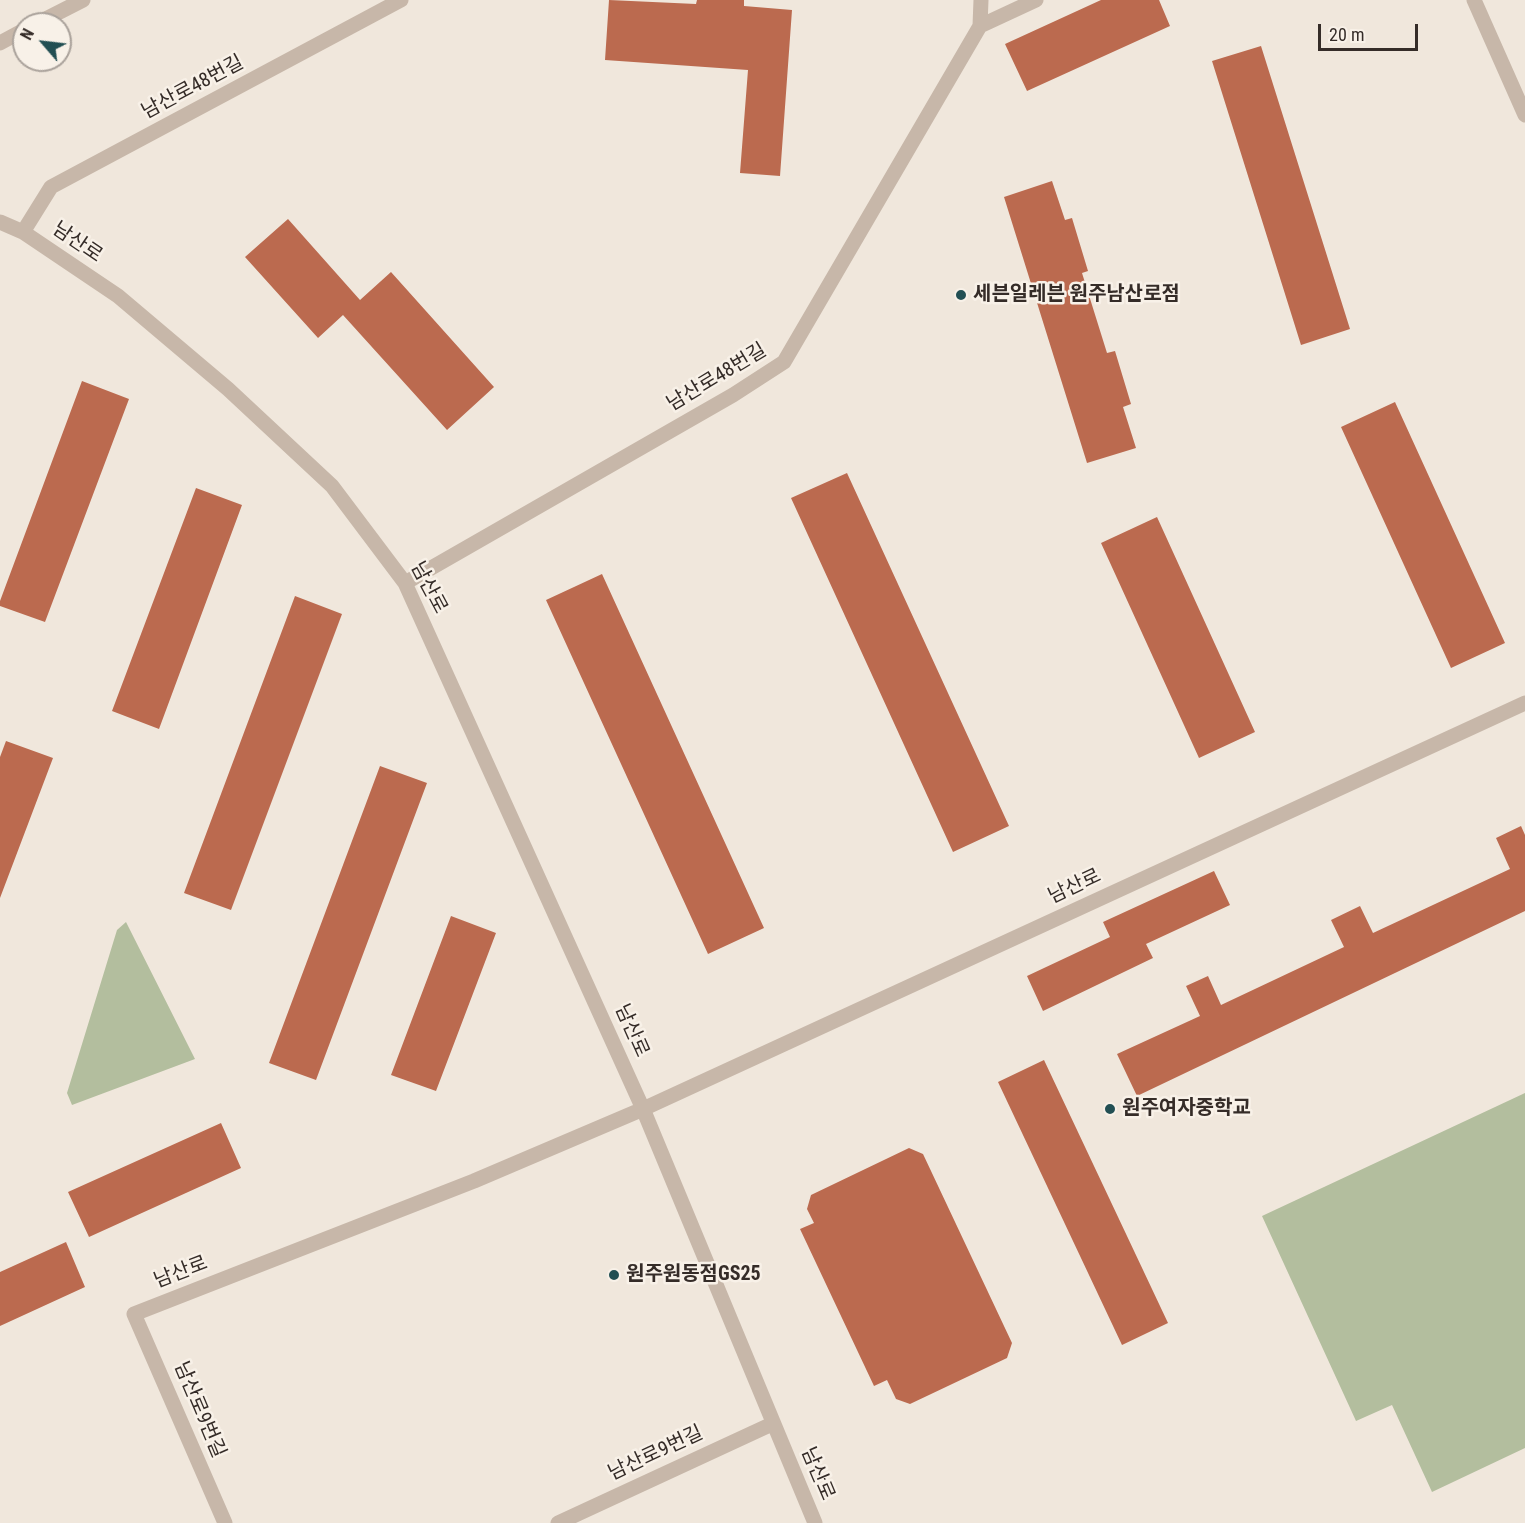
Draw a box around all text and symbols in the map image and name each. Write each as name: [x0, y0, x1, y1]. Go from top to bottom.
north arrow: [12, 12, 72, 72]
scale bar: [1321, 12, 1422, 50]
text: 20 m: [1329, 24, 1364, 45]
text: N: [17, 25, 38, 43]
street label: 남산로48번길: [138, 51, 248, 125]
street label: 남산로: [47, 218, 107, 268]
place label: 세븐일레븐 원주남산로점: [973, 283, 1180, 307]
marker: 세븐일레븐 원주남산로점: [954, 288, 968, 302]
street label: 남산로48번길: [663, 339, 771, 417]
street label: 남산로: [404, 558, 452, 618]
street label: 남산로: [1045, 864, 1105, 910]
street label: 남산로: [609, 1001, 653, 1061]
place label: 원주여자중학교: [1122, 1097, 1251, 1121]
marker: 원주여자중학교: [1103, 1102, 1117, 1116]
street label: 남산로: [151, 1252, 211, 1294]
place label: 원주원동점GS25: [626, 1263, 761, 1287]
marker: 원주원동점GS25: [607, 1268, 621, 1282]
street label: 남산로9번길: [168, 1358, 230, 1462]
street label: 남산로9번길: [605, 1422, 707, 1486]
street label: 남산로: [795, 1444, 839, 1504]

